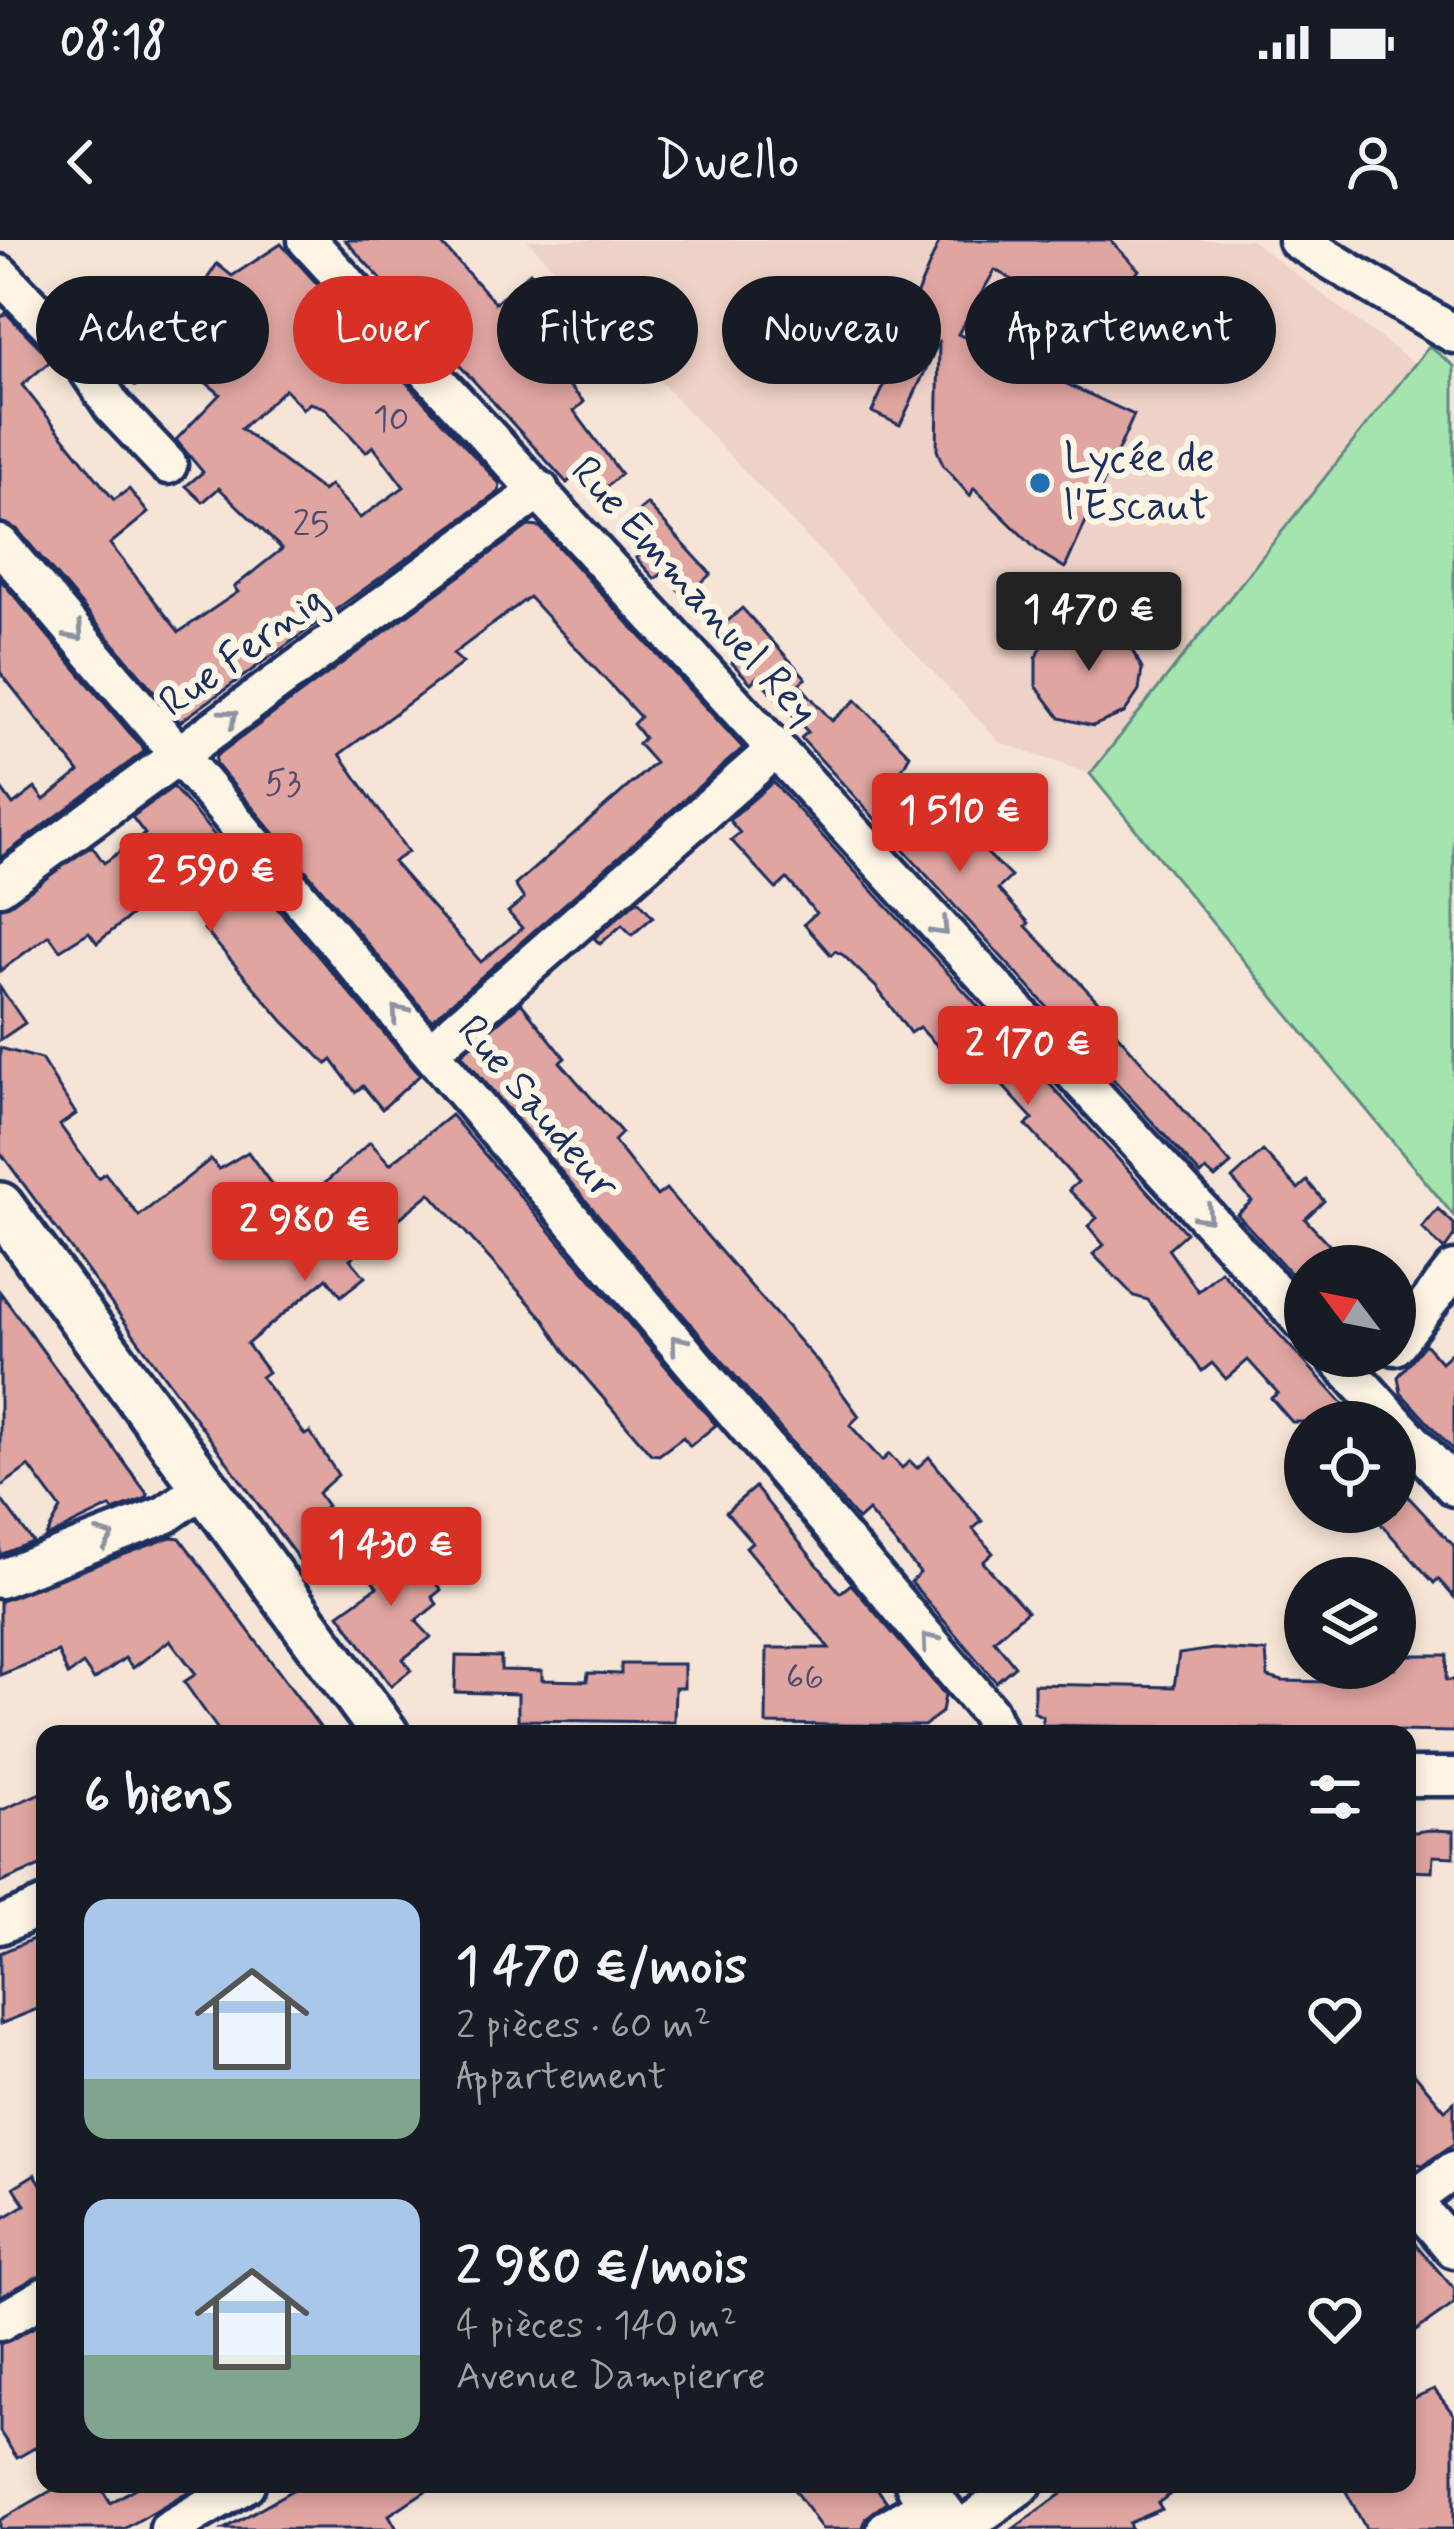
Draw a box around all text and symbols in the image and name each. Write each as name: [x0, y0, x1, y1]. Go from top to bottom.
text: 08:18: [60, 13, 167, 72]
text: Dwello: [654, 127, 800, 198]
icon: back: [48, 129, 114, 195]
icon: person: [1340, 129, 1406, 195]
chip: Acheter: [36, 276, 269, 384]
chip: Louer: [293, 276, 473, 384]
chip: Filtres: [497, 276, 698, 384]
chip: Nouveau: [722, 276, 941, 384]
chip: Appartement: [965, 276, 1276, 384]
house number: 10: [373, 397, 409, 444]
place label: Lycée de l'Escaut: [1064, 432, 1215, 535]
street label: Rue Emmanuel Rey: [557, 445, 829, 739]
marker: Lycée de l'Escaut: [1027, 470, 1053, 496]
house number: 25: [293, 502, 329, 549]
pin: 1 470 €: [978, 572, 1200, 674]
street label: Rue Fernig: [149, 573, 337, 731]
text: 1 470 €: [1023, 585, 1155, 636]
one-way arrow: [62, 619, 83, 641]
one-way arrow: [217, 710, 238, 732]
house number: 53: [265, 761, 301, 808]
pin: 1 510 €: [849, 773, 1071, 875]
text: 1 510 €: [899, 786, 1021, 837]
pin: 2 590 €: [100, 833, 322, 935]
text: 2 590 €: [147, 846, 275, 897]
one-way arrow: [926, 914, 948, 935]
street label: Rue Saudeur: [444, 1004, 631, 1212]
one-way arrow: [391, 1005, 413, 1027]
pin: 2 170 €: [917, 1006, 1139, 1108]
text: 2 170 €: [965, 1019, 1091, 1070]
pin: 2 980 €: [194, 1182, 416, 1284]
text: 2 980 €: [239, 1195, 371, 1246]
one-way arrow: [1190, 1201, 1212, 1222]
north arrow: [1284, 1245, 1416, 1377]
map controls: [1284, 1245, 1416, 1689]
one-way arrow: [670, 1335, 692, 1357]
button: locate: [1284, 1401, 1416, 1533]
pin: 1 430 €: [280, 1507, 502, 1609]
text: 1 430 €: [328, 1520, 454, 1571]
one-way arrow: [94, 1527, 115, 1552]
button: layers: [1284, 1557, 1416, 1689]
one-way arrow: [922, 1633, 944, 1655]
house number: 66: [786, 1655, 824, 1702]
text: 6 biens: [84, 1764, 232, 1830]
icon: filters: [1302, 1764, 1368, 1830]
text: 1 470 €/mois: [456, 1935, 747, 2001]
icon: home: [180, 1947, 324, 2091]
icon: heart: [1302, 1986, 1368, 2052]
text: 2 pièces · 60 m²: [456, 2001, 711, 2052]
text: Appartement: [456, 2052, 666, 2103]
text: 2 980 €/mois: [456, 2235, 748, 2301]
icon: home: [180, 2247, 324, 2391]
icon: heart: [1302, 2286, 1368, 2352]
text: 4 pièces · 140 m²: [456, 2301, 737, 2352]
text: Avenue Dampierre: [456, 2352, 766, 2403]

